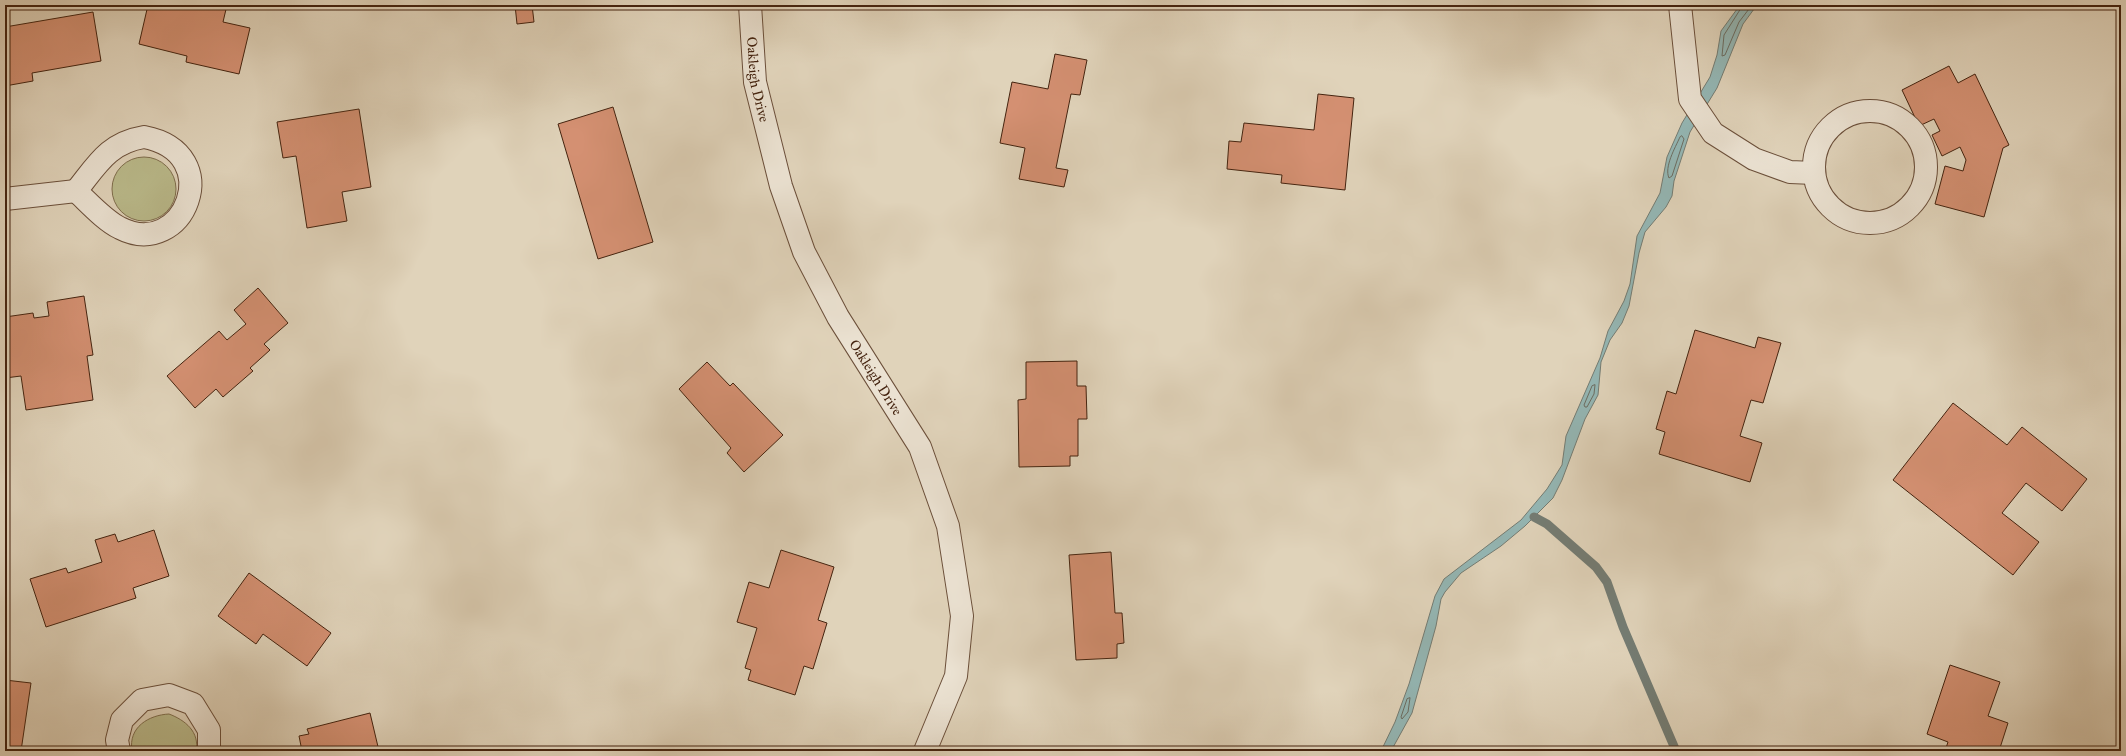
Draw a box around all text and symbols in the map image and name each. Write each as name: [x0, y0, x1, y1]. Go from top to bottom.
street label: Oakleigh Drive: [744, 36, 773, 124]
street label: Oakleigh Drive: [846, 336, 906, 419]

